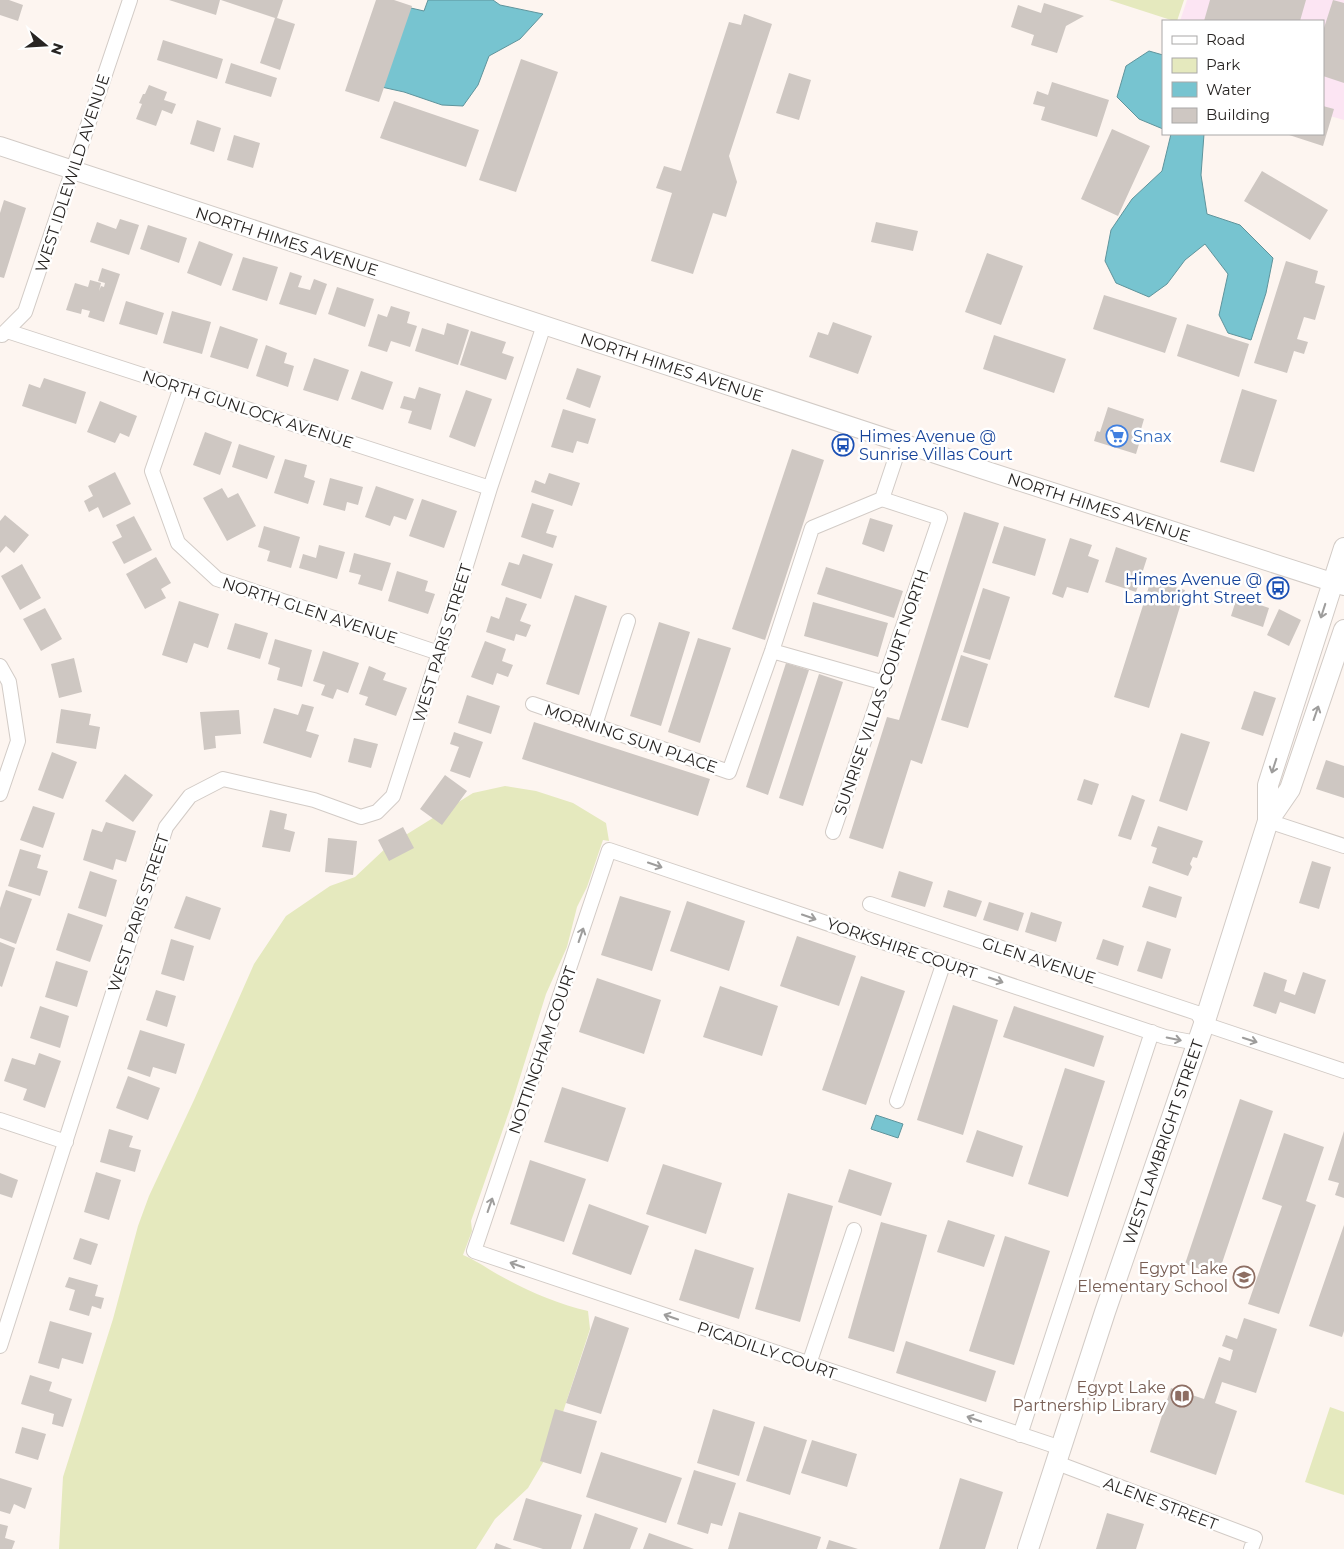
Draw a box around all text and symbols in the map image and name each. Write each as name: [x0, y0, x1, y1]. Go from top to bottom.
north arrow: [20, 20, 70, 70]
legend: [1162, 20, 1324, 135]
text: Road: [1206, 30, 1245, 49]
text: N: [47, 41, 68, 57]
text: Park: [1206, 55, 1240, 74]
street label: WEST IDLEWILD AVENUE: [31, 72, 114, 275]
text: Water: [1206, 80, 1252, 99]
text: Building: [1206, 105, 1270, 124]
street label: NORTH HIMES AVENUE: [193, 203, 381, 280]
street label: NORTH HIMES AVENUE: [578, 329, 766, 406]
street label: NORTH GUNLOCK AVENUE: [140, 366, 356, 453]
supermarket icon: Snax: [1105, 424, 1129, 448]
place label: Himes Avenue @ Sunrise Villas Court: [859, 427, 1013, 464]
place label: Snax: [1133, 427, 1172, 446]
bus stop icon: Himes Avenue @ Sunrise Villas Court: [831, 433, 855, 457]
street label: NORTH HIMES AVENUE: [1005, 469, 1193, 546]
street label: WEST PARIS STREET: [409, 561, 476, 725]
street label: SUNRISE VILLAS COURT NORTH: [830, 567, 933, 817]
place label: Himes Avenue @ Lambright Street: [1124, 570, 1262, 607]
street label: NORTH GLEN AVENUE: [220, 573, 400, 648]
bus stop icon: Himes Avenue @ Lambright Street: [1266, 576, 1290, 600]
one-way arrow: [1318, 603, 1328, 619]
street label: MORNING SUN PLACE: [542, 700, 720, 777]
one-way arrow: [1312, 706, 1321, 721]
one-way arrow: [1269, 758, 1279, 774]
street label: WEST PARIS STREET: [104, 831, 173, 995]
one-way arrow: [647, 861, 663, 870]
one-way arrow: [801, 913, 817, 922]
street label: YORKSHIRE COURT: [824, 914, 980, 983]
one-way arrow: [576, 927, 586, 943]
street label: GLEN AVENUE: [980, 933, 1098, 988]
street label: NOTTINGHAM COURT: [505, 963, 580, 1137]
one-way arrow: [988, 976, 1004, 985]
one-way arrow: [1166, 1034, 1182, 1044]
one-way arrow: [1242, 1035, 1258, 1045]
street label: WEST LAMBRIGHT STREET: [1119, 1036, 1208, 1247]
one-way arrow: [486, 1197, 495, 1213]
place label: Egypt Lake Elementary School: [1077, 1259, 1228, 1296]
one-way arrow: [509, 1260, 525, 1269]
school or university icon: Egypt Lake Elementary School: [1232, 1265, 1256, 1289]
one-way arrow: [663, 1312, 679, 1321]
street label: PICADILLY COURT: [695, 1318, 840, 1384]
place label: Egypt Lake Partnership Library: [1013, 1378, 1166, 1415]
library icon: Egypt Lake Partnership Library: [1170, 1384, 1194, 1408]
one-way arrow: [967, 1414, 982, 1423]
street label: ALENE STREET: [1101, 1473, 1221, 1534]

